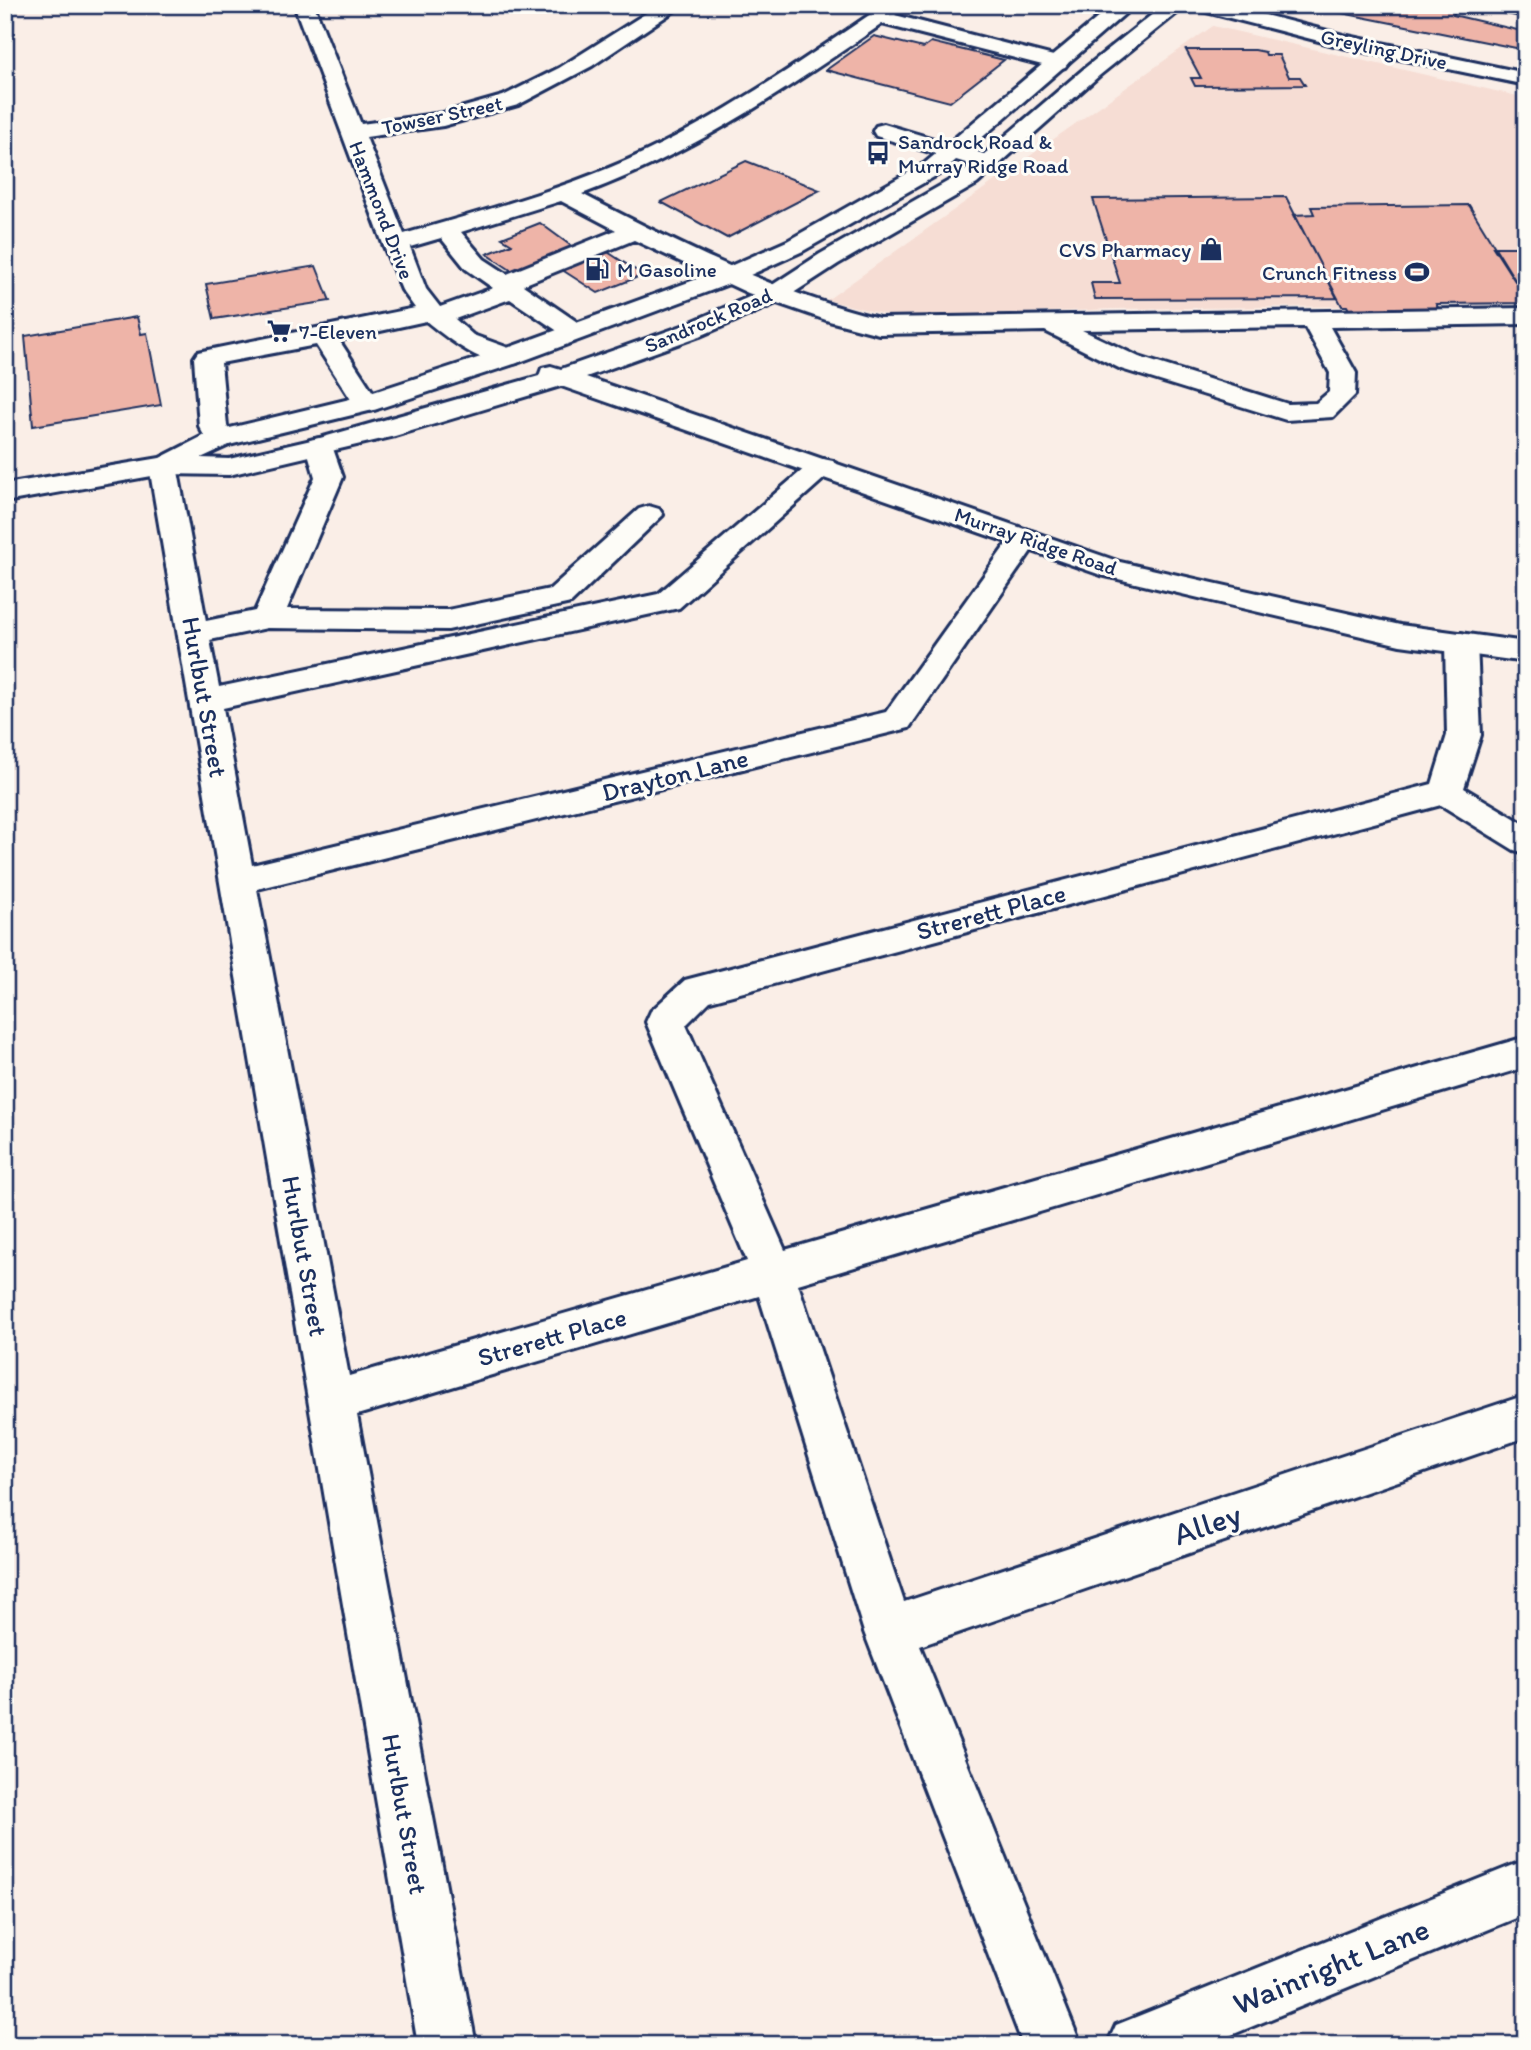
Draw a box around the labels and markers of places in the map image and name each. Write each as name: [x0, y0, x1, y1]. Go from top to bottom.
place label: Sandrock Road & Murray Ridge Road: [898, 129, 1069, 178]
bus stop icon: Sandrock Road & Murray Ridge Road: [864, 139, 892, 167]
shop icon: CVS Pharmacy: [1197, 235, 1225, 263]
place label: CVS Pharmacy: [1059, 237, 1191, 262]
fuel station icon: M Gasoline: [583, 255, 611, 283]
place label: M Gasoline: [617, 257, 717, 282]
sports icon: Crunch Fitness: [1403, 258, 1431, 286]
place label: Crunch Fitness: [1262, 260, 1397, 285]
supermarket icon: 7-Eleven: [265, 317, 293, 345]
place label: 7-Eleven: [299, 319, 377, 344]

